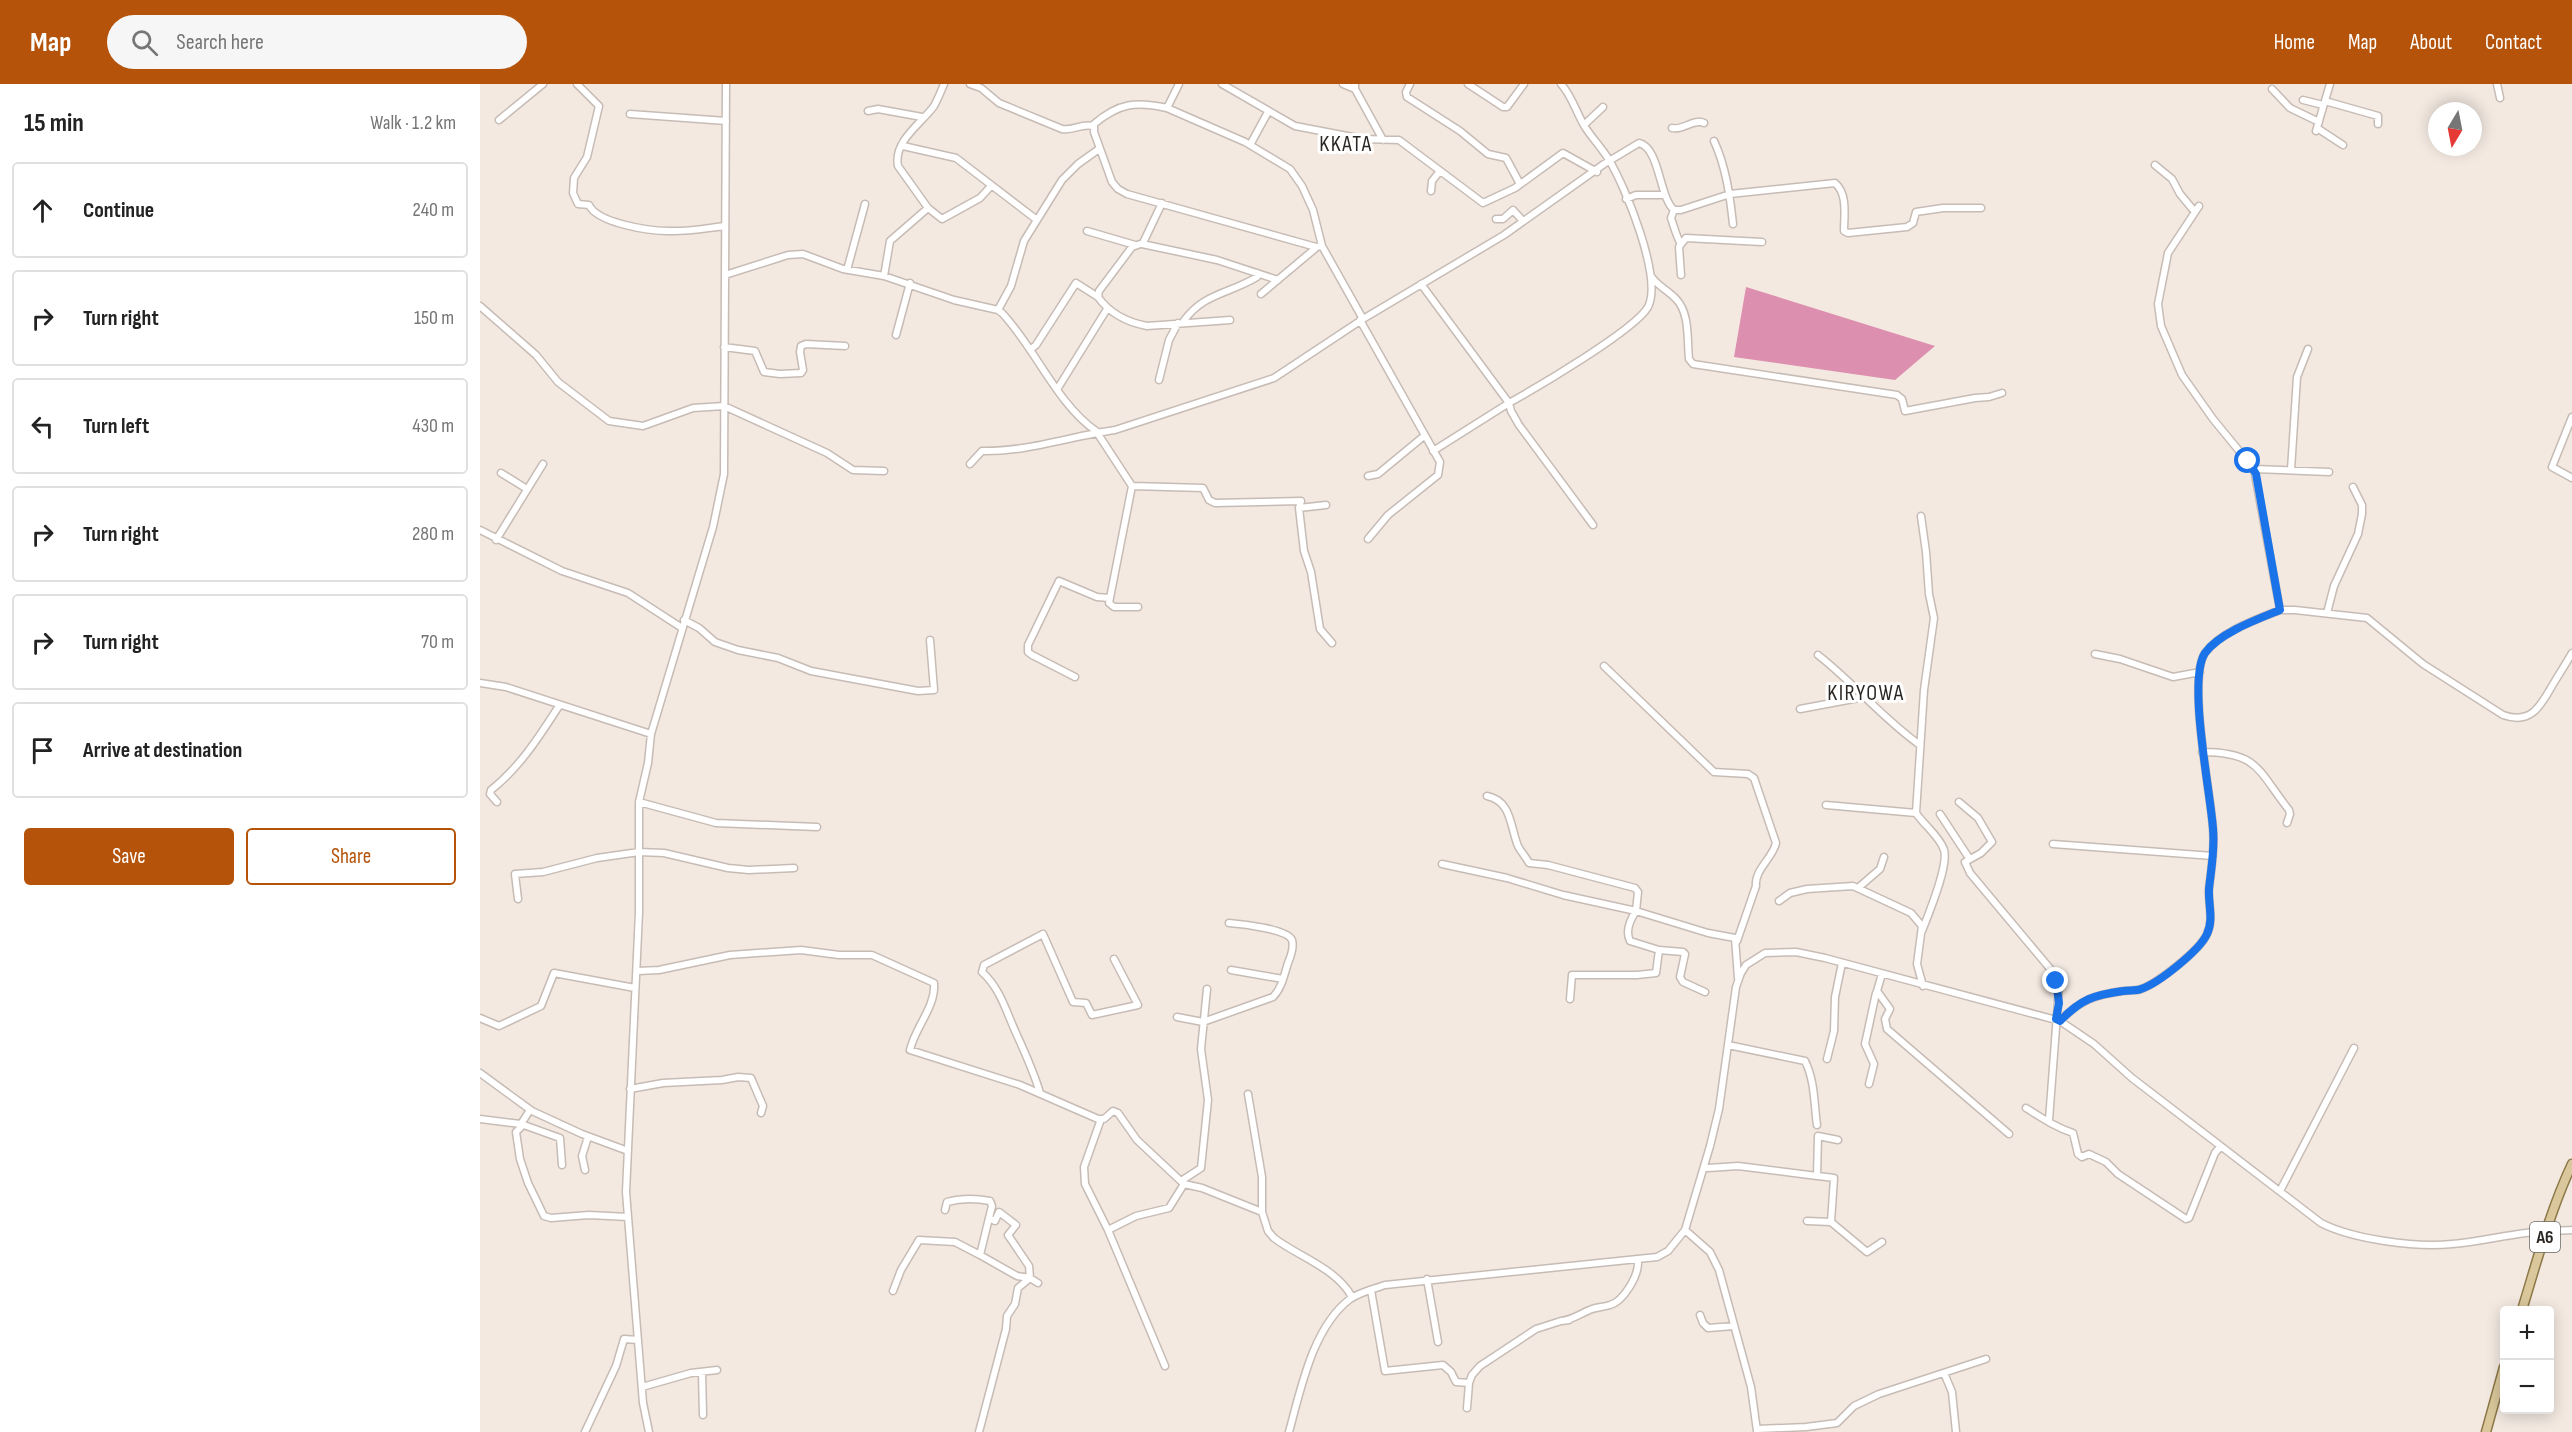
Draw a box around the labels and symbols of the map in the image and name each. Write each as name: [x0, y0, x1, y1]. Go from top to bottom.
north arrow: [2428, 102, 2482, 156]
district label: KKATA: [1319, 131, 1373, 158]
route start: [2234, 447, 2260, 473]
district label: KIRYOWA: [1827, 680, 1905, 707]
route end: [2042, 967, 2068, 993]
road number: A6: [2530, 1222, 2560, 1252]

